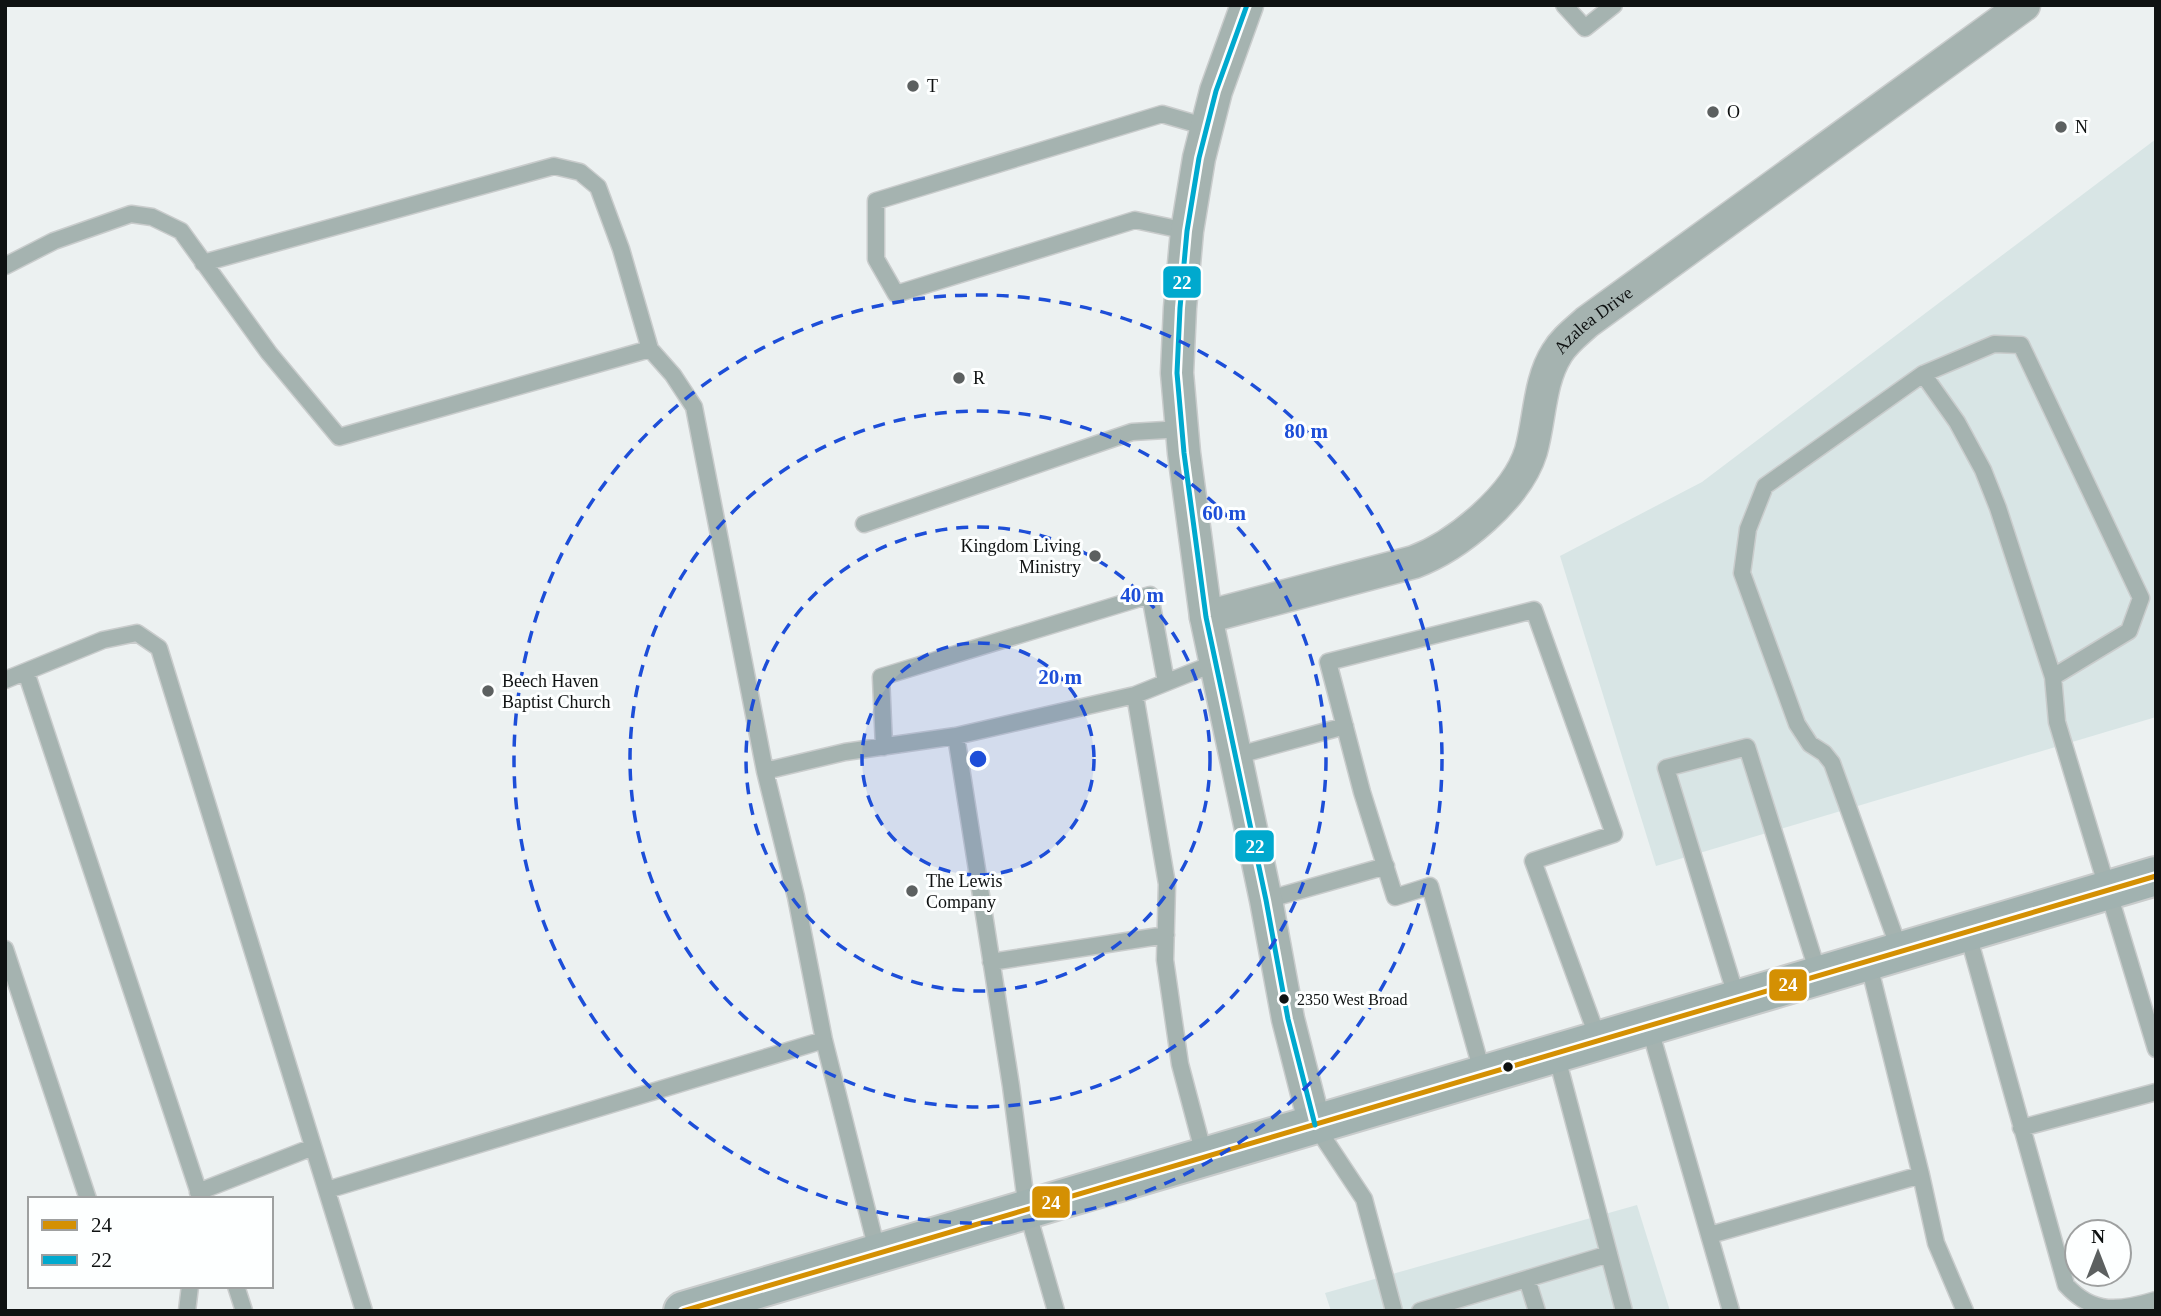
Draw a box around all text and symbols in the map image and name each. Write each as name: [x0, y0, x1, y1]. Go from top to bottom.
place label: T: [927, 76, 938, 96]
marker: T: [905, 78, 921, 94]
place label: O: [1727, 102, 1740, 122]
marker: O: [1705, 104, 1721, 120]
place label: N: [2075, 117, 2088, 137]
marker: N: [2053, 119, 2069, 135]
line badge: 22: [1162, 265, 1202, 299]
text: 22: [1173, 272, 1192, 293]
street label: Azalea Drive: [1550, 282, 1636, 358]
place label: R: [973, 368, 985, 388]
marker: R: [951, 370, 967, 386]
text: 80 m: [1284, 419, 1328, 443]
text: 60 m: [1202, 501, 1246, 525]
place label: Kingdom Living Ministry: [961, 536, 1081, 577]
marker: Kingdom Living Ministry: [1087, 548, 1103, 564]
text: 40 m: [1120, 583, 1164, 607]
text: 20 m: [1038, 665, 1082, 689]
place label: Beech Haven Baptist Church: [502, 671, 611, 712]
marker: Beech Haven Baptist Church: [480, 683, 496, 699]
centre of rings: [966, 747, 990, 771]
line badge: 22: [1234, 829, 1275, 863]
text: 22: [1246, 836, 1265, 857]
place label: The Lewis Company: [926, 871, 1002, 912]
marker: The Lewis Company: [904, 883, 920, 899]
line badge: 24: [1768, 968, 1808, 1002]
text: 24: [1779, 974, 1798, 995]
place label: 2350 West Broad: [1297, 991, 1407, 1008]
marker: 2350 West Broad: [1277, 992, 1291, 1006]
unlabelled marker: [1501, 1060, 1515, 1074]
line badge: 24: [1031, 1185, 1071, 1219]
text: 24: [1042, 1192, 1061, 1213]
legend: [28, 1197, 273, 1288]
text: 24: [91, 1213, 113, 1237]
north arrow: [2063, 1218, 2133, 1288]
text: N: [2091, 1226, 2105, 1247]
text: 22: [91, 1248, 112, 1272]

